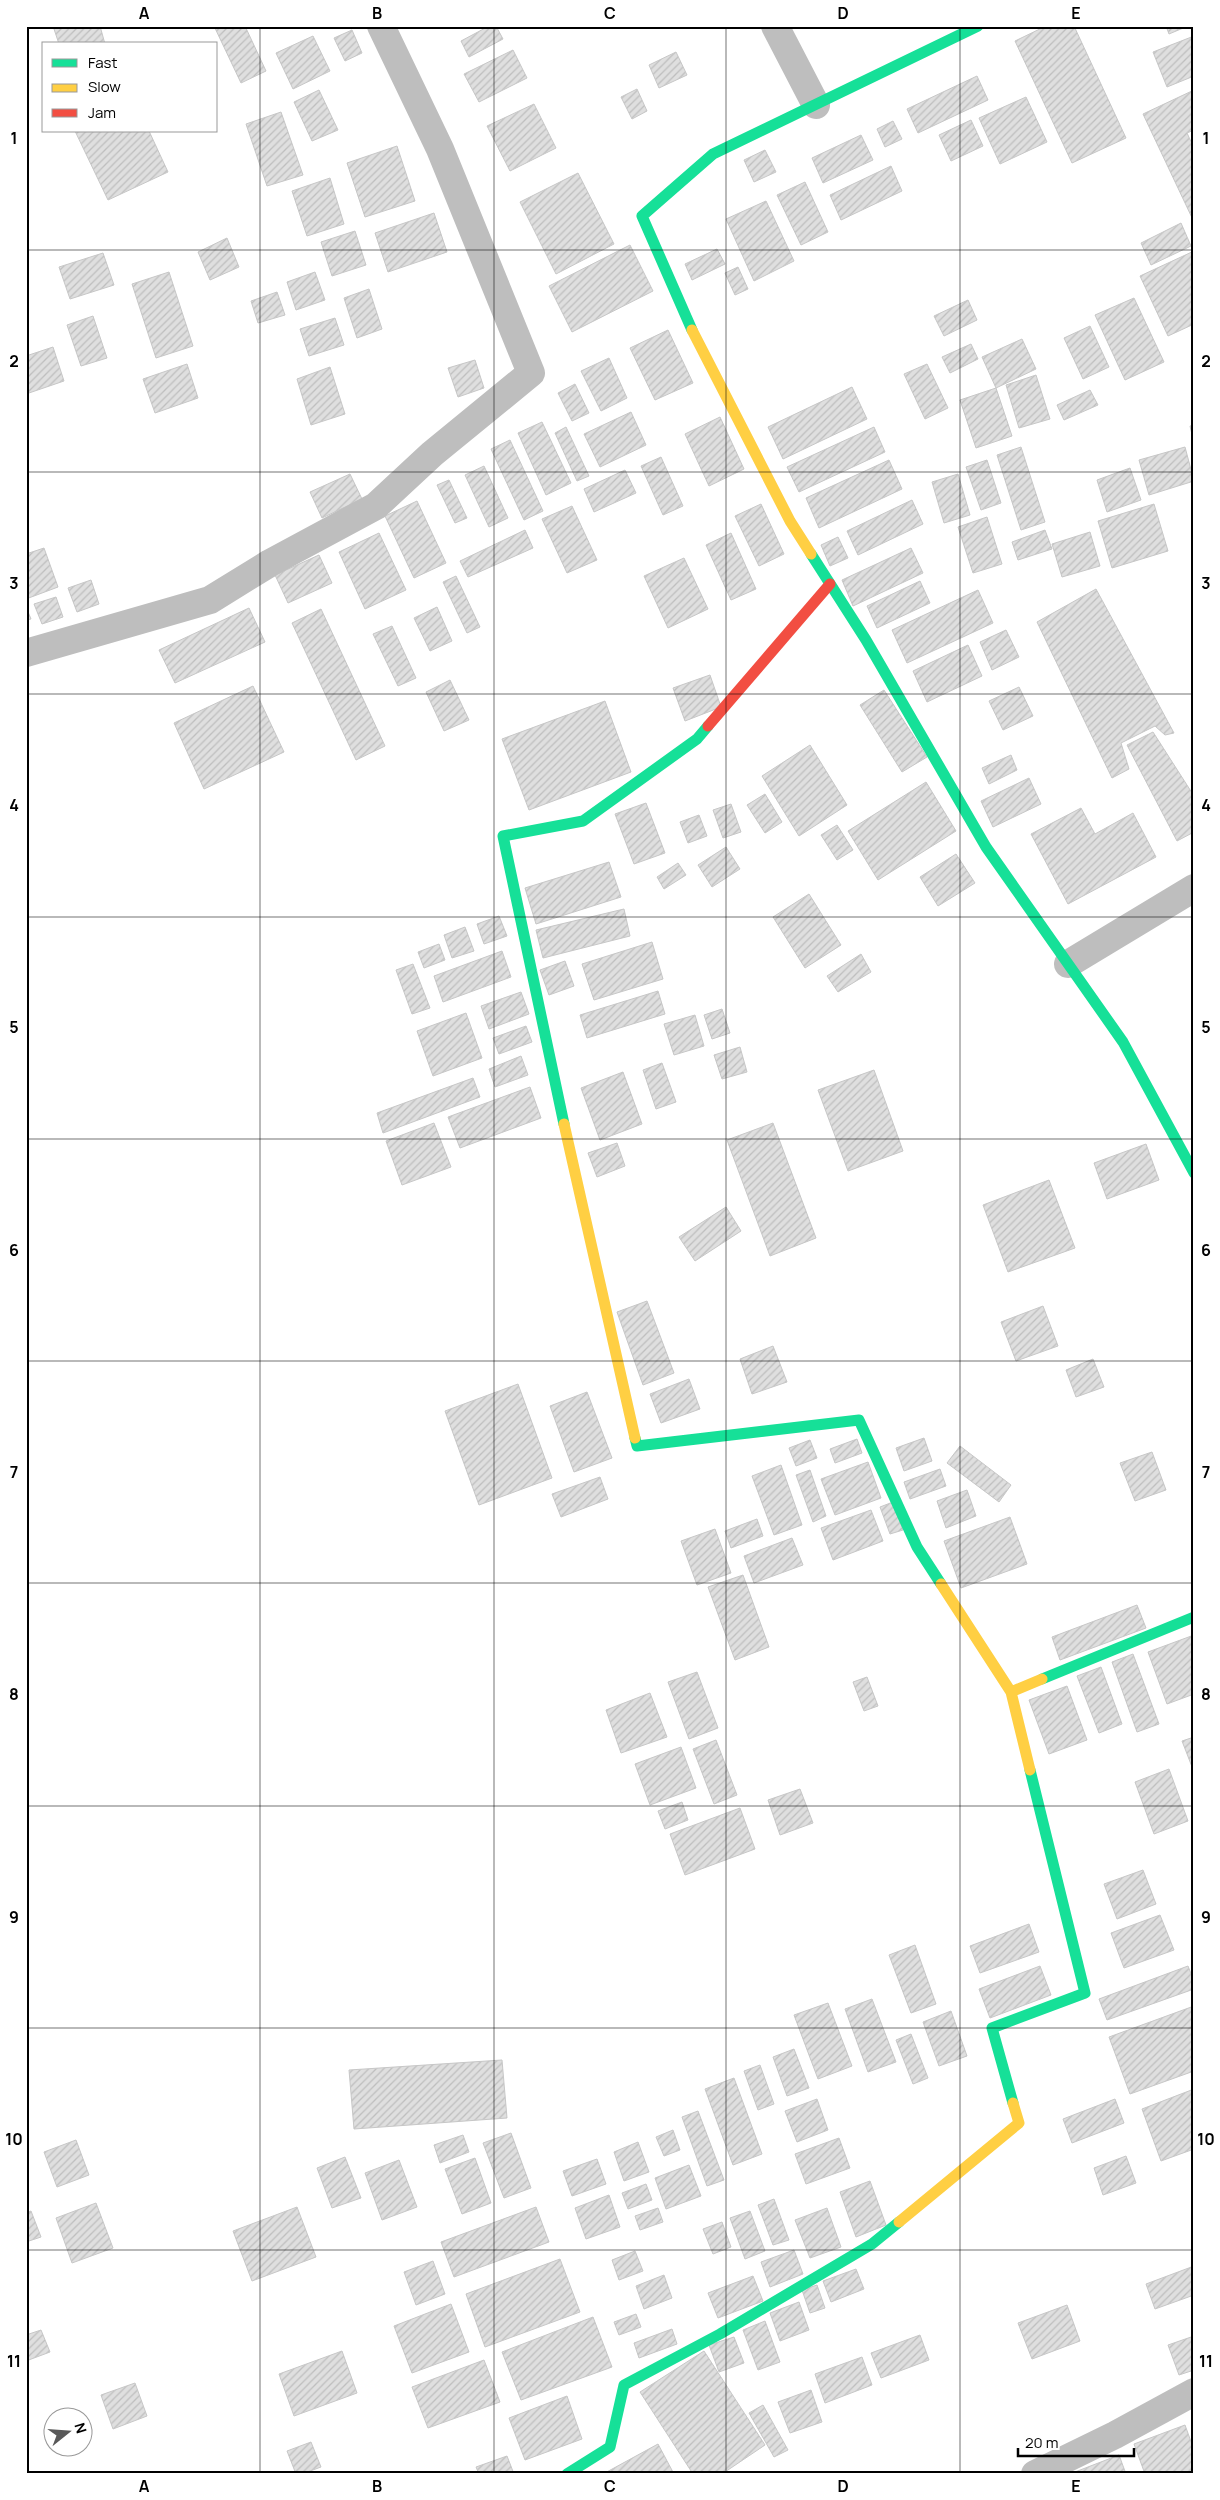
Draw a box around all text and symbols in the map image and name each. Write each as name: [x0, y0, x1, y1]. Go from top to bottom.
text: A: [139, 2, 150, 24]
text: B: [372, 2, 382, 24]
text: C: [604, 2, 616, 24]
text: D: [837, 2, 849, 24]
text: E: [1071, 2, 1081, 24]
legend: [42, 42, 218, 132]
text: Fast: [88, 52, 117, 73]
text: Slow: [88, 76, 121, 97]
text: Jam: [88, 102, 116, 123]
text: 1: [10, 127, 18, 149]
text: 1: [1202, 127, 1210, 149]
text: 2: [9, 350, 19, 372]
text: 2: [1201, 350, 1211, 372]
text: 3: [9, 572, 19, 594]
text: 3: [1201, 572, 1211, 594]
text: 4: [9, 794, 19, 816]
text: 4: [1201, 794, 1211, 816]
text: 5: [9, 1016, 19, 1038]
text: 5: [1201, 1016, 1211, 1038]
text: 6: [9, 1239, 19, 1261]
text: 6: [1201, 1239, 1211, 1261]
text: 7: [10, 1461, 18, 1483]
text: 7: [1202, 1461, 1210, 1483]
text: 8: [9, 1683, 19, 1705]
text: 8: [1201, 1683, 1211, 1705]
text: 9: [9, 1906, 19, 1928]
text: 9: [1201, 1906, 1211, 1928]
text: 10: [5, 2128, 23, 2150]
text: 10: [1197, 2128, 1215, 2150]
text: 11: [7, 2350, 21, 2372]
text: 11: [1199, 2350, 1213, 2372]
north arrow: [42, 2408, 92, 2458]
text: N: [70, 2420, 91, 2436]
scale bar: [1018, 2425, 1134, 2457]
text: 20 m: [1025, 2432, 1058, 2453]
text: A: [139, 2475, 150, 2497]
text: B: [372, 2475, 382, 2497]
text: C: [604, 2475, 616, 2497]
text: D: [837, 2475, 849, 2497]
text: E: [1071, 2475, 1081, 2497]

